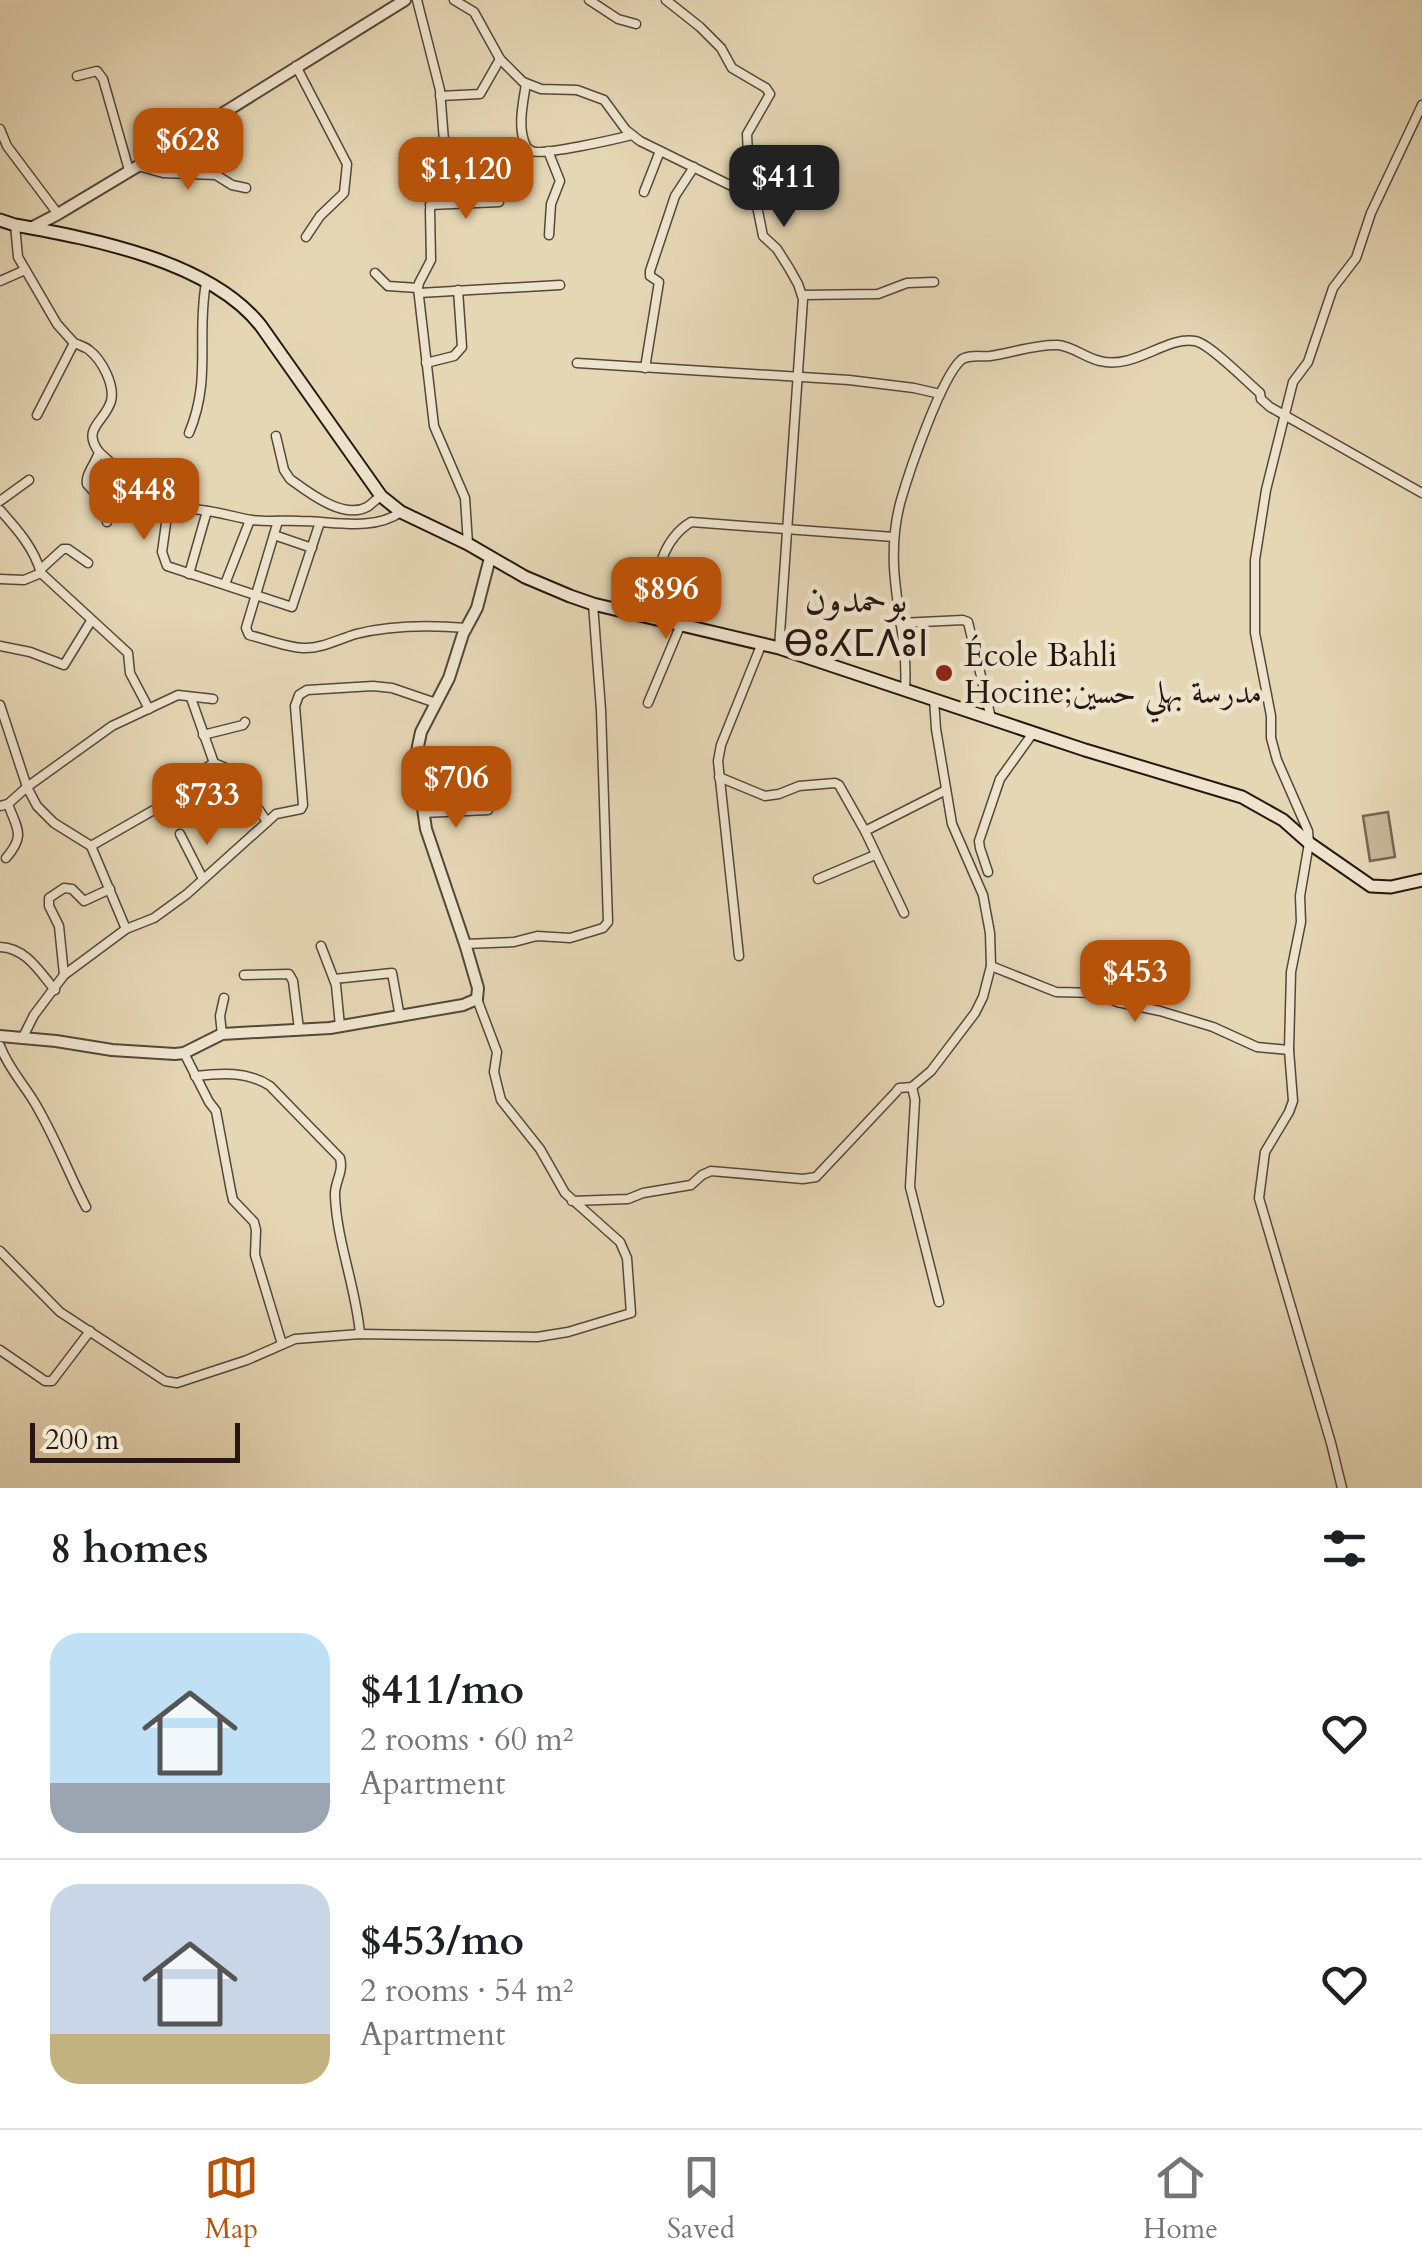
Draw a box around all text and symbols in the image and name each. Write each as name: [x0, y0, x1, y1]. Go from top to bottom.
pin: $628: [129, 108, 247, 193]
text: $628: [155, 118, 221, 162]
pin: $1,120: [385, 137, 547, 222]
pin: $411: [725, 145, 843, 230]
text: $1,120: [420, 147, 512, 191]
text: $411: [751, 155, 817, 199]
pin: $448: [85, 458, 203, 543]
text: $448: [111, 468, 177, 512]
pin: $896: [607, 557, 725, 642]
text: $896: [633, 567, 699, 611]
district label: بوحمدون ⴱⵓⵃⵎⴷⵓⵏ: [783, 574, 929, 670]
place label: École Bahli Hocine;مدرسة بهلي حسين: [964, 634, 1262, 723]
marker: École Bahli Hocine;مدرسة بهلي حسين: [933, 662, 955, 684]
pin: $706: [397, 746, 515, 831]
text: $706: [423, 756, 489, 800]
pin: $733: [148, 763, 266, 848]
text: $733: [174, 773, 240, 817]
pin: $453: [1076, 940, 1194, 1025]
text: $453: [1102, 950, 1168, 994]
scale bar: [30, 1418, 240, 1462]
text: 200 m: [45, 1421, 119, 1459]
text: 8 homes: [50, 1520, 208, 1577]
icon: filters: [1317, 1521, 1372, 1576]
text: $411/mo: [360, 1661, 524, 1718]
icon: home: [130, 1673, 250, 1793]
icon: heart: [1317, 1706, 1372, 1761]
text: 2 rooms · 60 m²: [360, 1718, 573, 1762]
text: Apartment: [360, 1762, 505, 1806]
text: $453/mo: [360, 1912, 524, 1969]
icon: home: [130, 1924, 250, 2044]
icon: heart: [1317, 1957, 1372, 2012]
text: 2 rooms · 54 m²: [360, 1969, 573, 2013]
text: Apartment: [360, 2013, 505, 2057]
tab: Map: [204, 2150, 259, 2248]
tab: Saved: [667, 2150, 735, 2248]
tab: Home: [1143, 2150, 1218, 2248]

